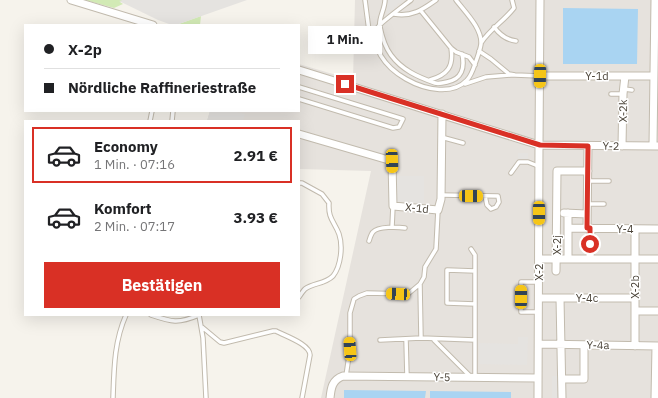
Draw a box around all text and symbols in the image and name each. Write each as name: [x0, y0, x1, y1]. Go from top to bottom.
callout: 1 Min.: [308, 26, 382, 54]
text: 1 Min.: [326, 31, 364, 48]
text: X-2p: [68, 40, 102, 59]
car: [534, 64, 546, 88]
street label: Y-1d: [585, 69, 609, 83]
route end: [336, 75, 354, 93]
text: Nördliche Raffineriestraße: [68, 78, 256, 97]
street label: X-2k: [616, 99, 630, 123]
icon: car: [46, 137, 82, 173]
text: Economy: [94, 137, 158, 156]
street label: Y-2: [602, 139, 620, 153]
text: 2.91 €: [233, 146, 278, 165]
car: [386, 149, 398, 173]
text: 1 Min. · 07:16: [94, 156, 175, 173]
car: [459, 190, 483, 202]
icon: car: [46, 199, 82, 235]
text: Komfort: [94, 199, 152, 218]
street label: X-1d: [404, 200, 430, 216]
car: [533, 201, 545, 225]
text: 3.93 €: [233, 208, 278, 227]
text: 2 Min. · 07:17: [94, 218, 175, 235]
street label: Y-4: [617, 222, 634, 236]
street label: X-2j: [550, 235, 564, 255]
route start: [581, 235, 599, 253]
button: Bestätigen: [44, 262, 280, 308]
street label: X-2: [532, 263, 546, 281]
street label: X-2b: [628, 275, 642, 299]
car: [515, 285, 527, 309]
car: [386, 287, 410, 301]
street label: Y-4c: [576, 291, 599, 305]
car: [343, 337, 357, 361]
street label: Y-4a: [586, 338, 610, 352]
street label: Y-5: [433, 370, 451, 384]

